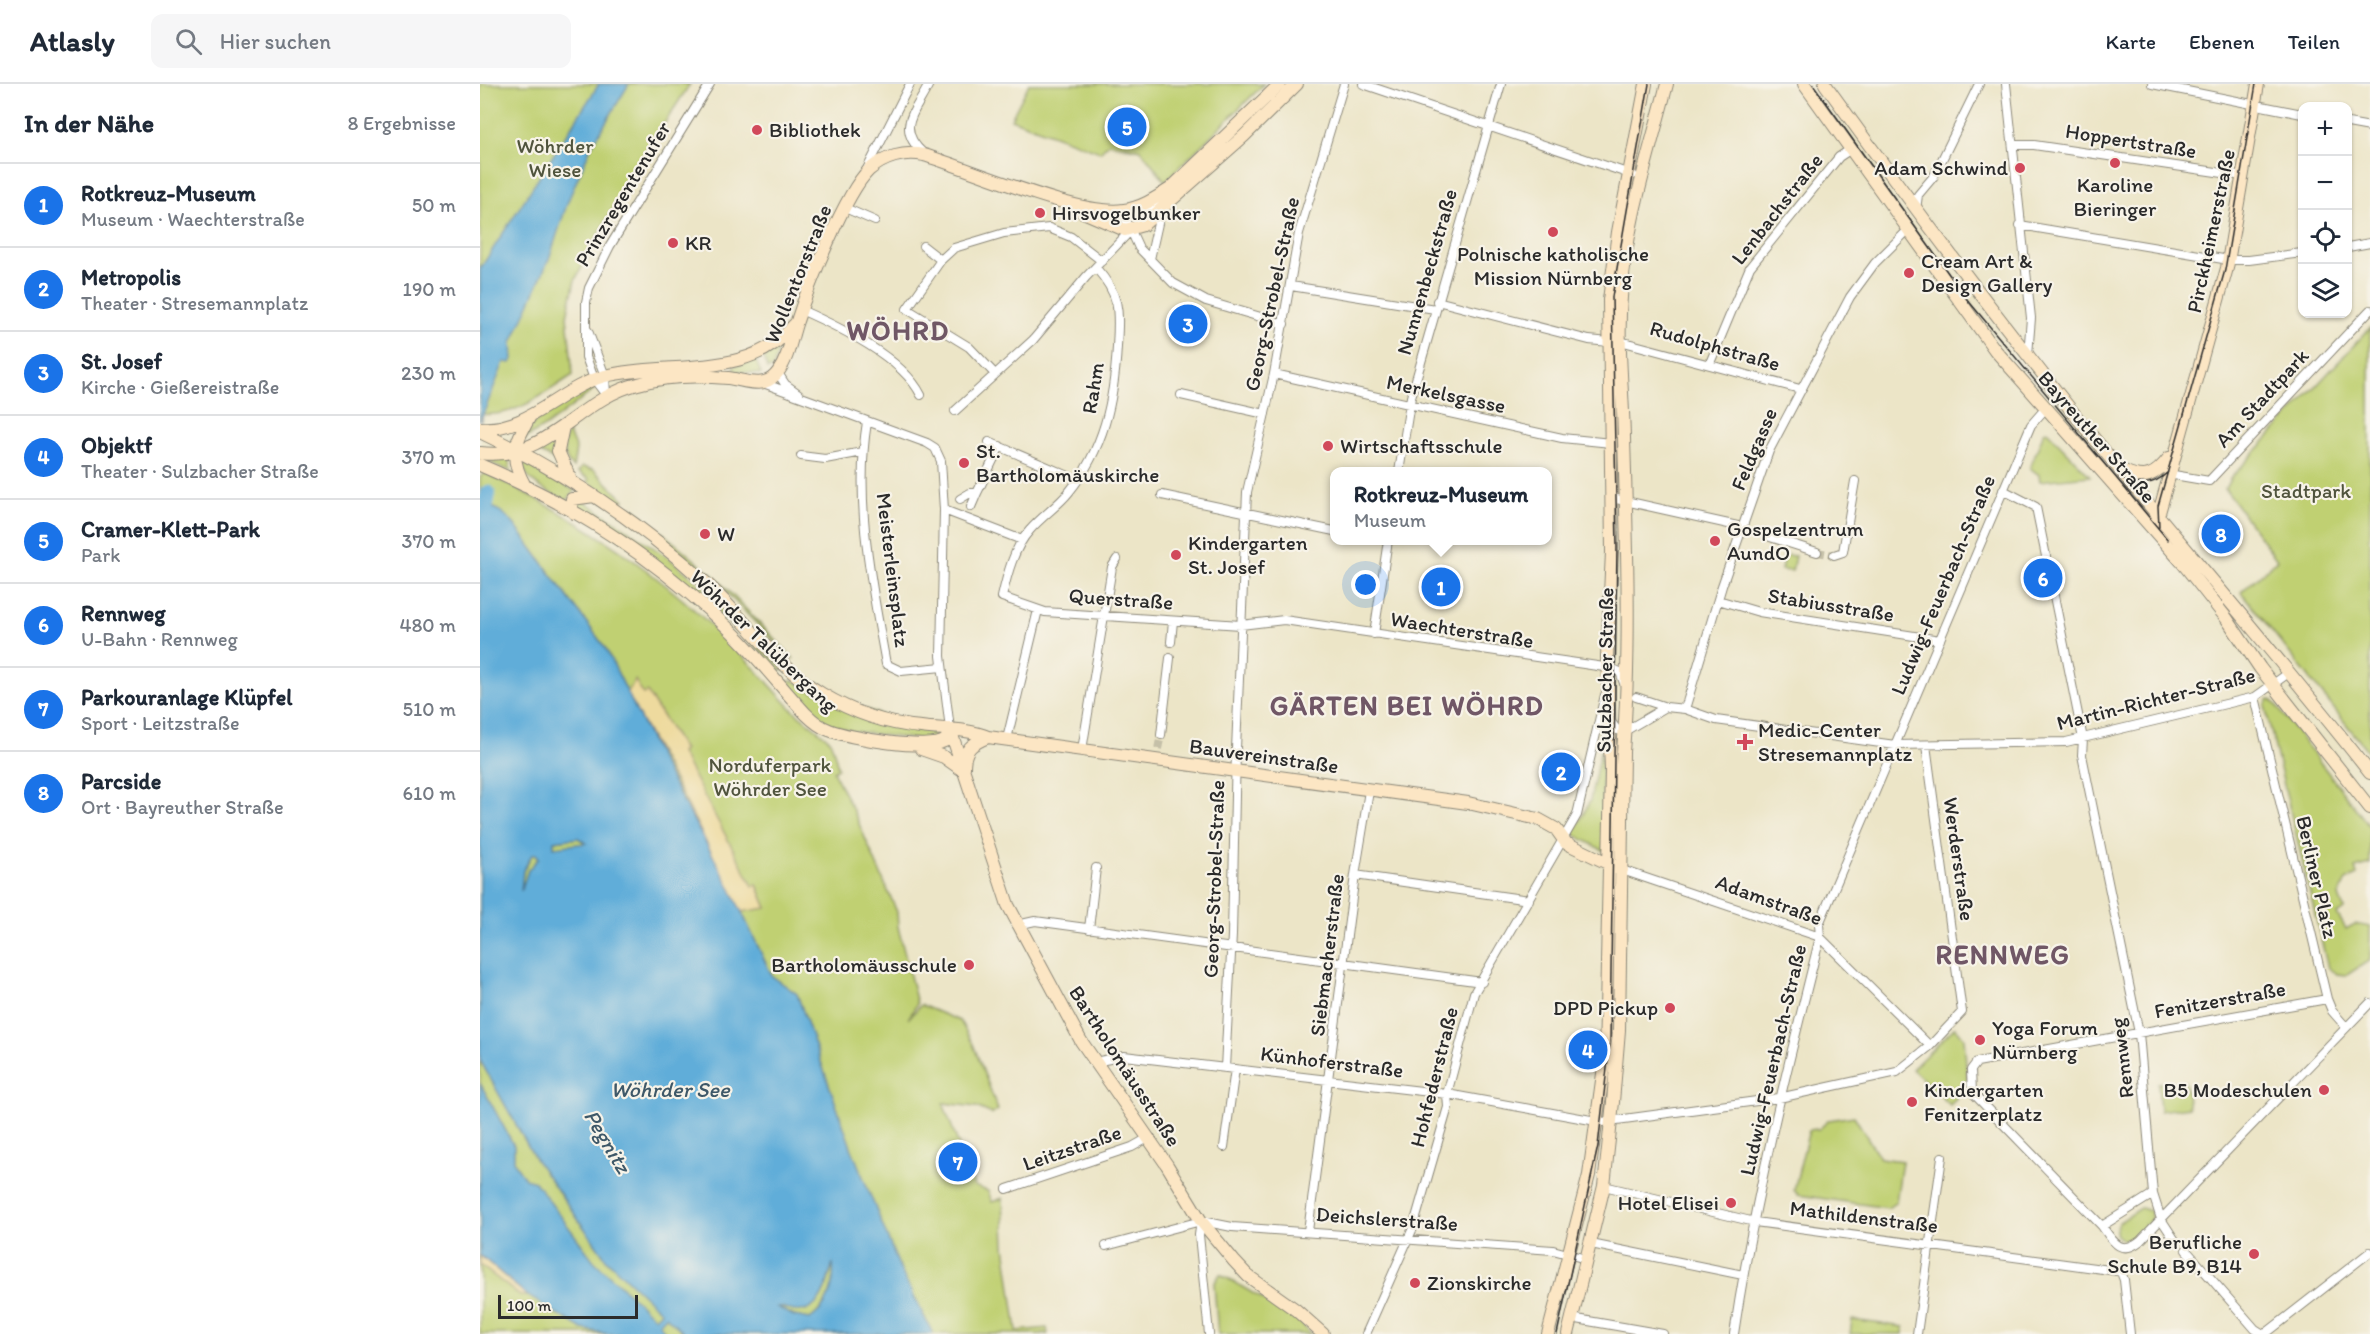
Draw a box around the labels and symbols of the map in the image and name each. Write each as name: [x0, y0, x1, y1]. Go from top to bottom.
pin: 5: [1108, 104, 1146, 150]
street label: Prinzregentenufer: [569, 116, 676, 271]
place label: Bibliothek: [769, 117, 861, 142]
street label: Hoppertstraße: [2064, 118, 2198, 163]
marker: Bibliothek: [750, 123, 764, 137]
park label: Wöhrder Wiese: [517, 133, 594, 182]
street label: Pirckheimerstraße: [2181, 147, 2240, 315]
street label: Lenbachstraße: [1725, 148, 1828, 269]
place label: Adam Schwind: [1874, 155, 2008, 180]
marker: Karoline Bieringer: [2108, 156, 2122, 170]
marker: Adam Schwind: [2013, 161, 2027, 175]
place label: Karoline Bieringer: [2074, 172, 2157, 221]
street label: Nunnenbeckstraße: [1391, 186, 1462, 358]
street label: Georg-Strobel-Straße: [1239, 194, 1304, 393]
place label: Hirsvogelbunker: [1052, 200, 1201, 225]
street label: Wollentorstraße: [758, 201, 837, 347]
marker: Hirsvogelbunker: [1033, 206, 1047, 220]
marker: Polnische katholische Mission Nürnberg: [1546, 225, 1560, 239]
place label: KR: [685, 230, 711, 255]
marker: KR: [666, 236, 680, 250]
place label: Polnische katholische Mission Nürnberg: [1457, 241, 1649, 290]
place label: Cream Art & Design Gallery: [1921, 248, 2053, 297]
marker: Cream Art & Design Gallery: [1902, 266, 1916, 280]
pin: 3: [1168, 302, 1208, 346]
district label: WÖHRD: [846, 314, 950, 347]
street label: Rudolphstraße: [1647, 315, 1783, 376]
street label: Am Stadtpark: [2210, 343, 2314, 452]
street label: Rahm: [1076, 360, 1109, 415]
street label: Bayreuther Straße: [2033, 365, 2162, 508]
street label: Merkelsgasse: [1384, 369, 1508, 418]
street label: Feldgasse: [1725, 404, 1782, 494]
place label: Wirtschaftsschule: [1340, 433, 1502, 458]
place label: St. Bartholomäuskirche: [976, 438, 1159, 487]
marker: Wirtschaftsschule: [1321, 439, 1335, 453]
marker: St. Bartholomäuskirche: [957, 456, 971, 470]
street label: Ludwig-Feuerbach-Straße: [1885, 471, 2000, 699]
park label: Stadtpark: [2261, 478, 2351, 503]
street label: Meisterleinsplatz: [872, 491, 915, 649]
pin: 8: [2202, 512, 2240, 556]
place label: Gospelzentrum AundO: [1727, 516, 1864, 565]
place label: W: [717, 521, 735, 546]
marker: W: [698, 527, 712, 541]
place label: Kindergarten St. Josef: [1188, 530, 1308, 579]
marker: Gospelzentrum AundO: [1708, 534, 1722, 548]
marker: Kindergarten St. Josef: [1169, 548, 1183, 562]
pin: 6: [2024, 556, 2062, 600]
street label: Wöhrder Talübergang: [685, 564, 843, 718]
pin: 1: [1422, 564, 1460, 610]
your location: [1351, 570, 1380, 599]
street label: Querstraße: [1068, 582, 1174, 615]
street label: Stabiusstraße: [1766, 582, 1896, 627]
street label: Sulzbacher Straße: [1591, 587, 1618, 753]
street label: Waechterstraße: [1389, 606, 1535, 653]
street label: Martin-Richter-Straße: [2054, 662, 2258, 735]
district label: GÄRTEN BEI WÖHRD: [1270, 689, 1544, 722]
place label: Medic-Center Stresemannplatz: [1758, 717, 1913, 766]
street label: Bauvereinstraße: [1188, 733, 1340, 778]
marker: Medic-Center Stresemannplatz: [1736, 733, 1754, 751]
pin: 2: [1542, 750, 1580, 794]
park label: Norduferpark Wöhrder See: [709, 752, 832, 801]
street label: Georg-Strobel-Straße: [1198, 780, 1229, 978]
street label: Werderstraße: [1938, 796, 1981, 922]
street label: Berliner Platz: [2291, 813, 2344, 941]
street label: Adamstraße: [1713, 869, 1826, 930]
street label: Siebmacherstraße: [1304, 872, 1349, 1038]
district label: RENNWEG: [1936, 938, 2070, 971]
street label: Ludwig-Feuerbach-Straße: [1734, 942, 1811, 1178]
place label: Bartholomäusschule: [771, 952, 957, 977]
marker: Bartholomäusschule: [962, 958, 976, 972]
street label: Fenitzerstraße: [2152, 976, 2287, 1023]
street label: Bartholomäusstraße: [1064, 981, 1187, 1151]
place label: DPD Pickup: [1553, 995, 1658, 1020]
marker: DPD Pickup: [1663, 1001, 1677, 1015]
street label: Hohfederstraße: [1404, 1004, 1463, 1150]
place label: Yoga Forum Nürnberg: [1992, 1015, 2098, 1064]
street label: Rennweg: [2104, 1016, 2139, 1100]
pin: 4: [1568, 1028, 1608, 1072]
marker: Yoga Forum Nürnberg: [1973, 1033, 1987, 1047]
street label: Künhoferstraße: [1259, 1040, 1405, 1083]
water label: Wöhrder See: [610, 1076, 731, 1103]
place label: Kindergarten Fenitzerplatz: [1924, 1077, 2044, 1126]
place label: B5 Modeschulen: [2163, 1077, 2312, 1102]
marker: B5 Modeschulen: [2317, 1083, 2331, 1097]
marker: Kindergarten Fenitzerplatz: [1905, 1095, 1919, 1109]
water label: Pegnitz: [578, 1105, 638, 1180]
street label: Leitzstraße: [1019, 1119, 1124, 1176]
pin: 7: [938, 1140, 978, 1184]
place label: Hotel Elisei: [1618, 1190, 1719, 1215]
street label: Mathildenstraße: [1788, 1195, 1940, 1238]
marker: Hotel Elisei: [1724, 1196, 1738, 1210]
street label: Deichslerstraße: [1315, 1201, 1459, 1236]
place label: Berufliche Schule B9, B14: [2107, 1229, 2242, 1278]
marker: Berufliche Schule B9, B14: [2247, 1247, 2261, 1261]
place label: Zionskirche: [1427, 1270, 1531, 1295]
marker: Zionskirche: [1408, 1276, 1422, 1290]
scale bar: [498, 1292, 638, 1320]

